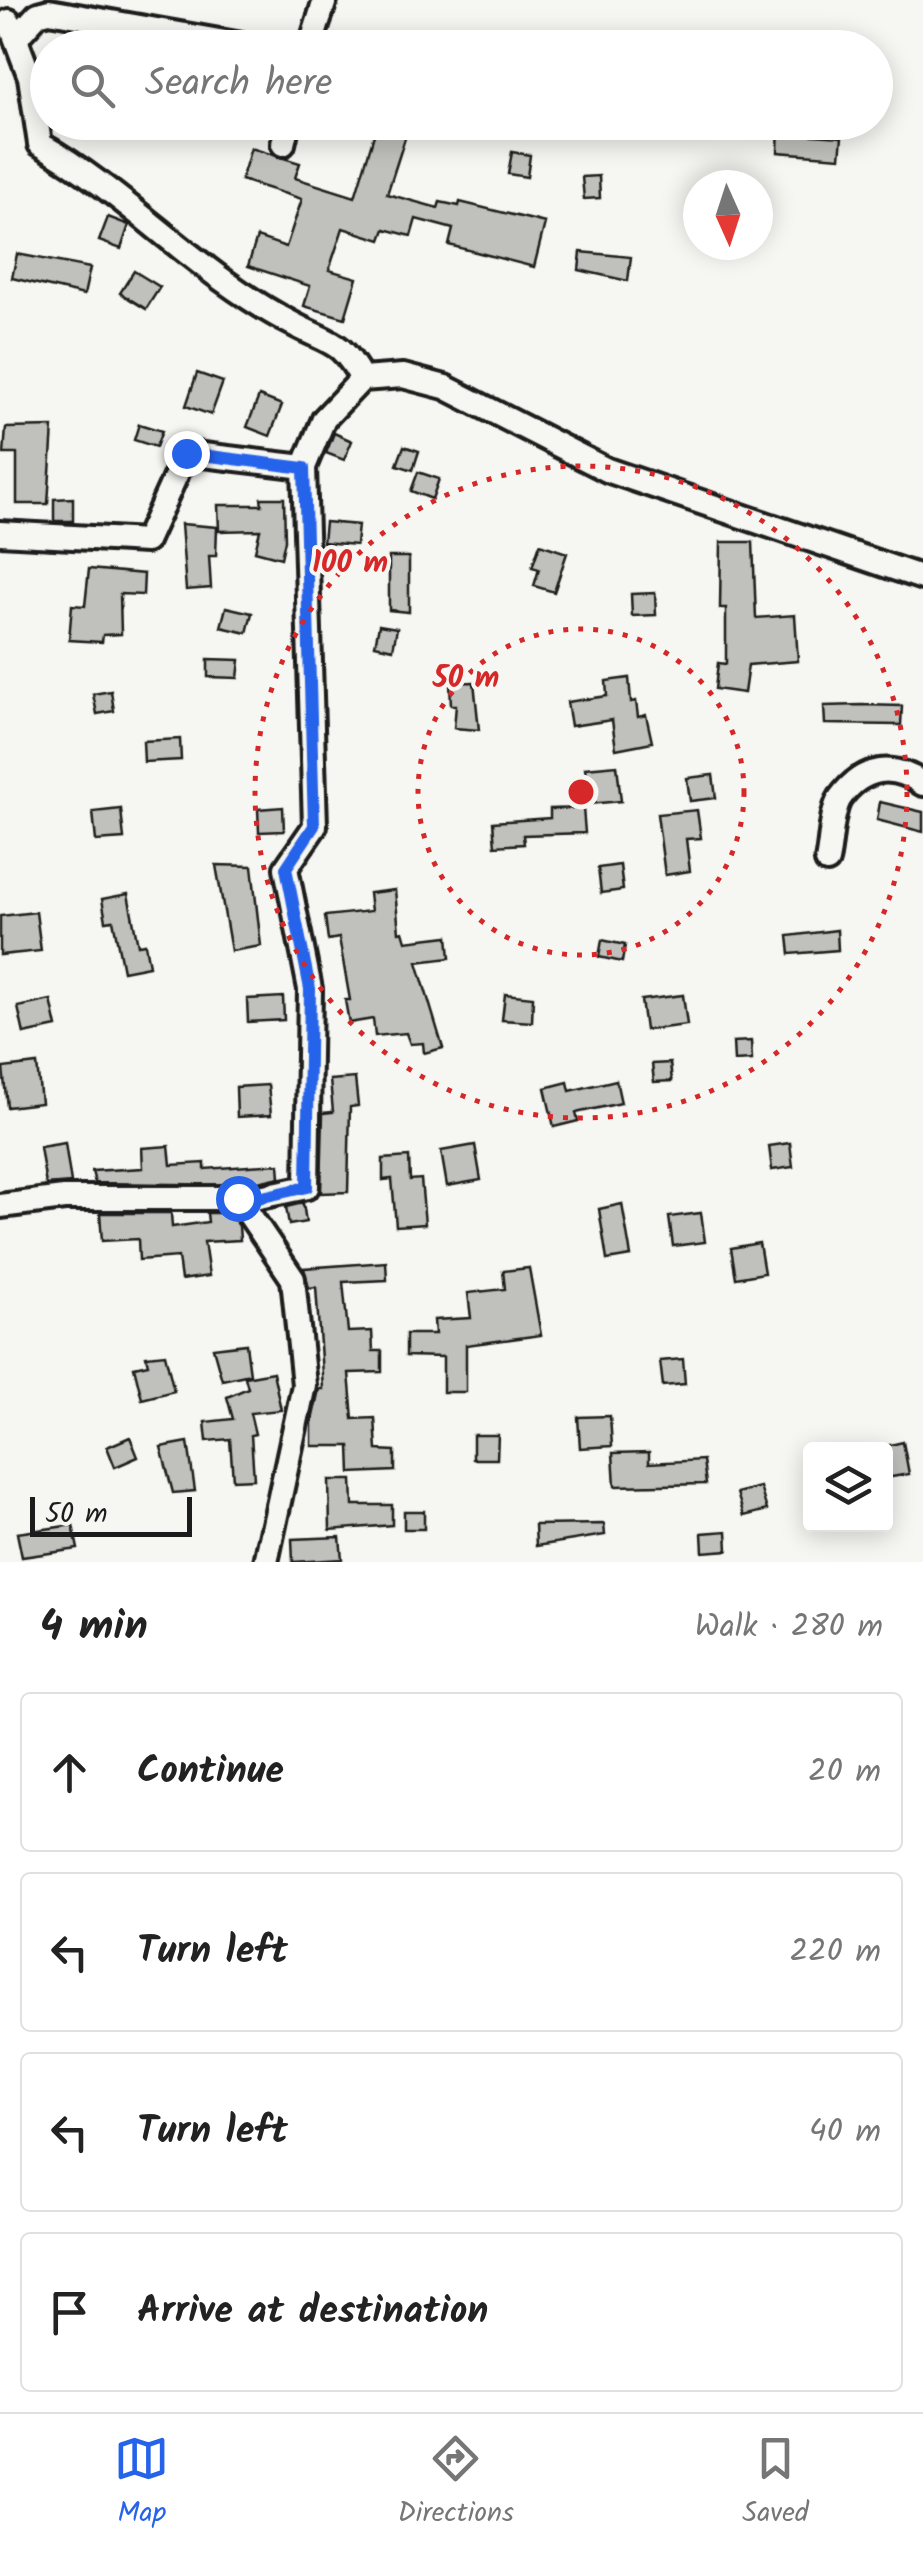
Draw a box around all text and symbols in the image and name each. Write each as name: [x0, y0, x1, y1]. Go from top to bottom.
search box: [30, 30, 893, 140]
text: Search here: [145, 55, 332, 115]
icon: search: [65, 58, 120, 113]
north arrow: [683, 170, 773, 260]
route end: [164, 431, 210, 477]
text: 100 m: [312, 540, 388, 588]
text: 50 m: [432, 655, 499, 703]
centre of rings: [563, 774, 599, 810]
route start: [216, 1176, 262, 1222]
map controls: [803, 1442, 893, 1532]
button: layers: [803, 1442, 893, 1532]
scale bar: [30, 1492, 192, 1536]
text: 50 m: [45, 1492, 108, 1537]
text: 4 min: [40, 1594, 148, 1661]
text: Walk · 280 m: [695, 1602, 883, 1653]
text: Continue: [137, 1742, 284, 1802]
icon: ahead: [42, 1745, 97, 1800]
text: 20 m: [808, 1747, 881, 1798]
text: Turn left: [137, 1922, 288, 1982]
icon: left: [42, 1925, 97, 1980]
text: 220 m: [790, 1927, 881, 1978]
text: Turn left: [137, 2102, 288, 2162]
icon: left: [42, 2105, 97, 2160]
text: 40 m: [809, 2107, 881, 2158]
text: Arrive at destination: [137, 2282, 488, 2342]
icon: arrive: [42, 2285, 97, 2340]
tab: Map: [114, 2431, 169, 2536]
tab: Directions: [398, 2431, 514, 2536]
tab: Saved: [742, 2431, 809, 2536]

